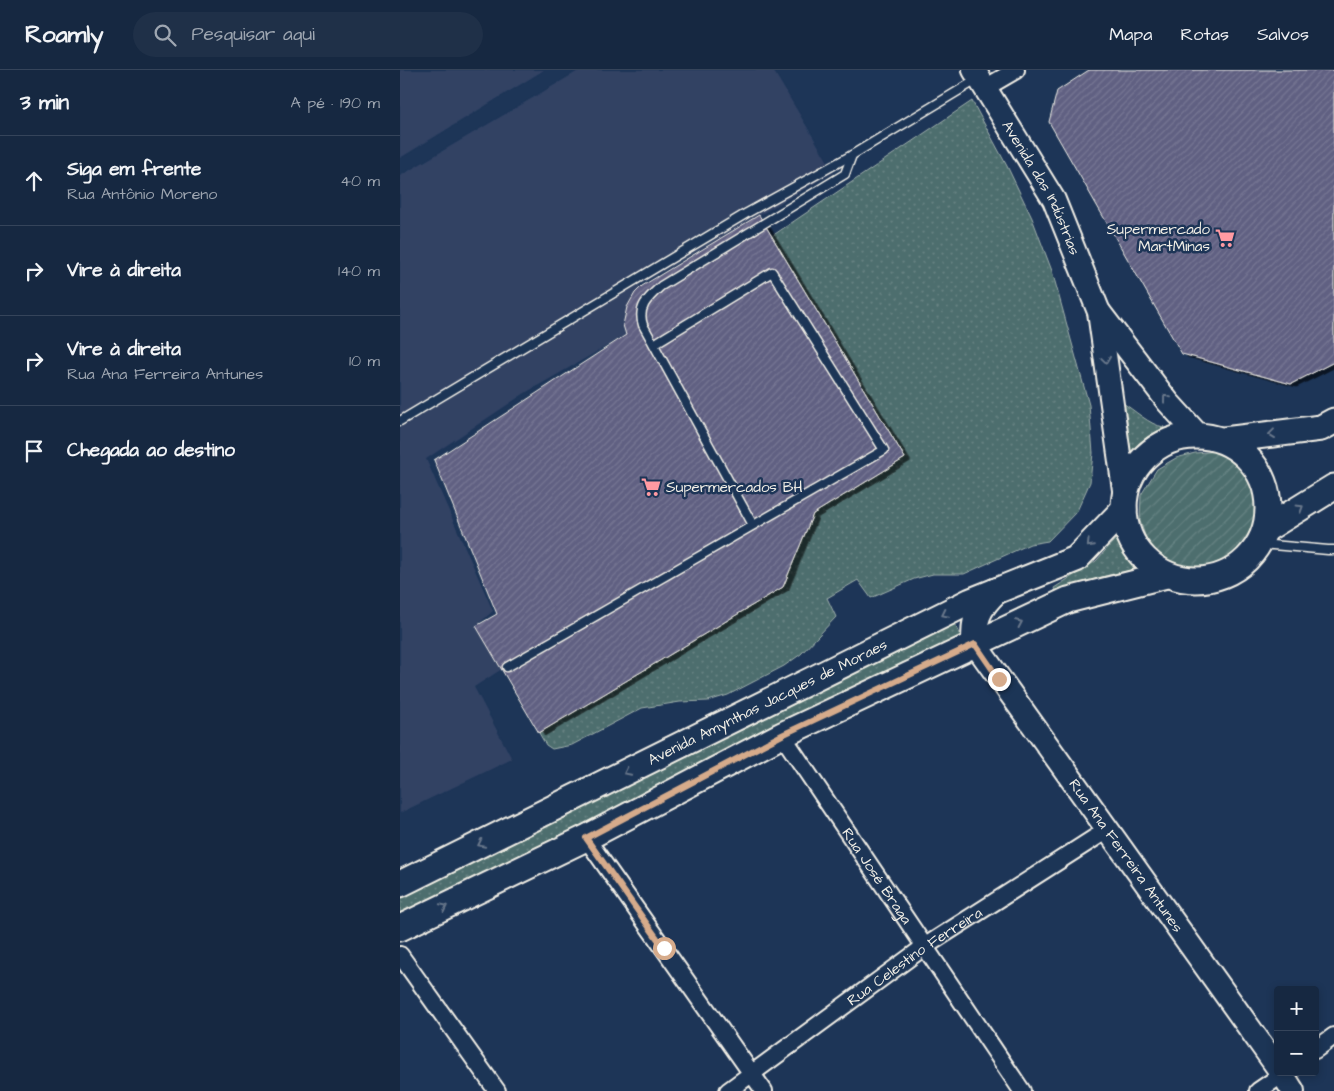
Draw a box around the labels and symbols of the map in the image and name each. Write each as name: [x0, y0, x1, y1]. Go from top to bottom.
street label: Avenida das Indústrias: [997, 117, 1085, 259]
place label: Supermercado MartMinas: [1107, 219, 1211, 257]
supermarket icon: Supermercado MartMinas: [1214, 227, 1236, 249]
one-way arrow: [1100, 356, 1111, 364]
one-way arrow: [1163, 395, 1172, 404]
one-way arrow: [1268, 428, 1276, 439]
supermarket icon: Supermercados BH: [640, 476, 662, 498]
place label: Supermercados BH: [666, 477, 803, 498]
one-way arrow: [1294, 505, 1304, 514]
one-way arrow: [1087, 538, 1096, 547]
one-way arrow: [941, 608, 950, 618]
one-way arrow: [1014, 619, 1023, 629]
street label: Avenida Amynthas Jacques de Moraes: [644, 634, 891, 771]
route end: [988, 668, 1011, 691]
one-way arrow: [623, 766, 632, 776]
street label: Rua Ana Ferreira Antunes: [1064, 775, 1188, 937]
street label: Rua José Braga: [837, 824, 917, 929]
one-way arrow: [478, 838, 487, 848]
street label: Rua Celestino Ferreira: [843, 902, 987, 1011]
one-way arrow: [439, 903, 448, 913]
route start: [653, 937, 676, 960]

